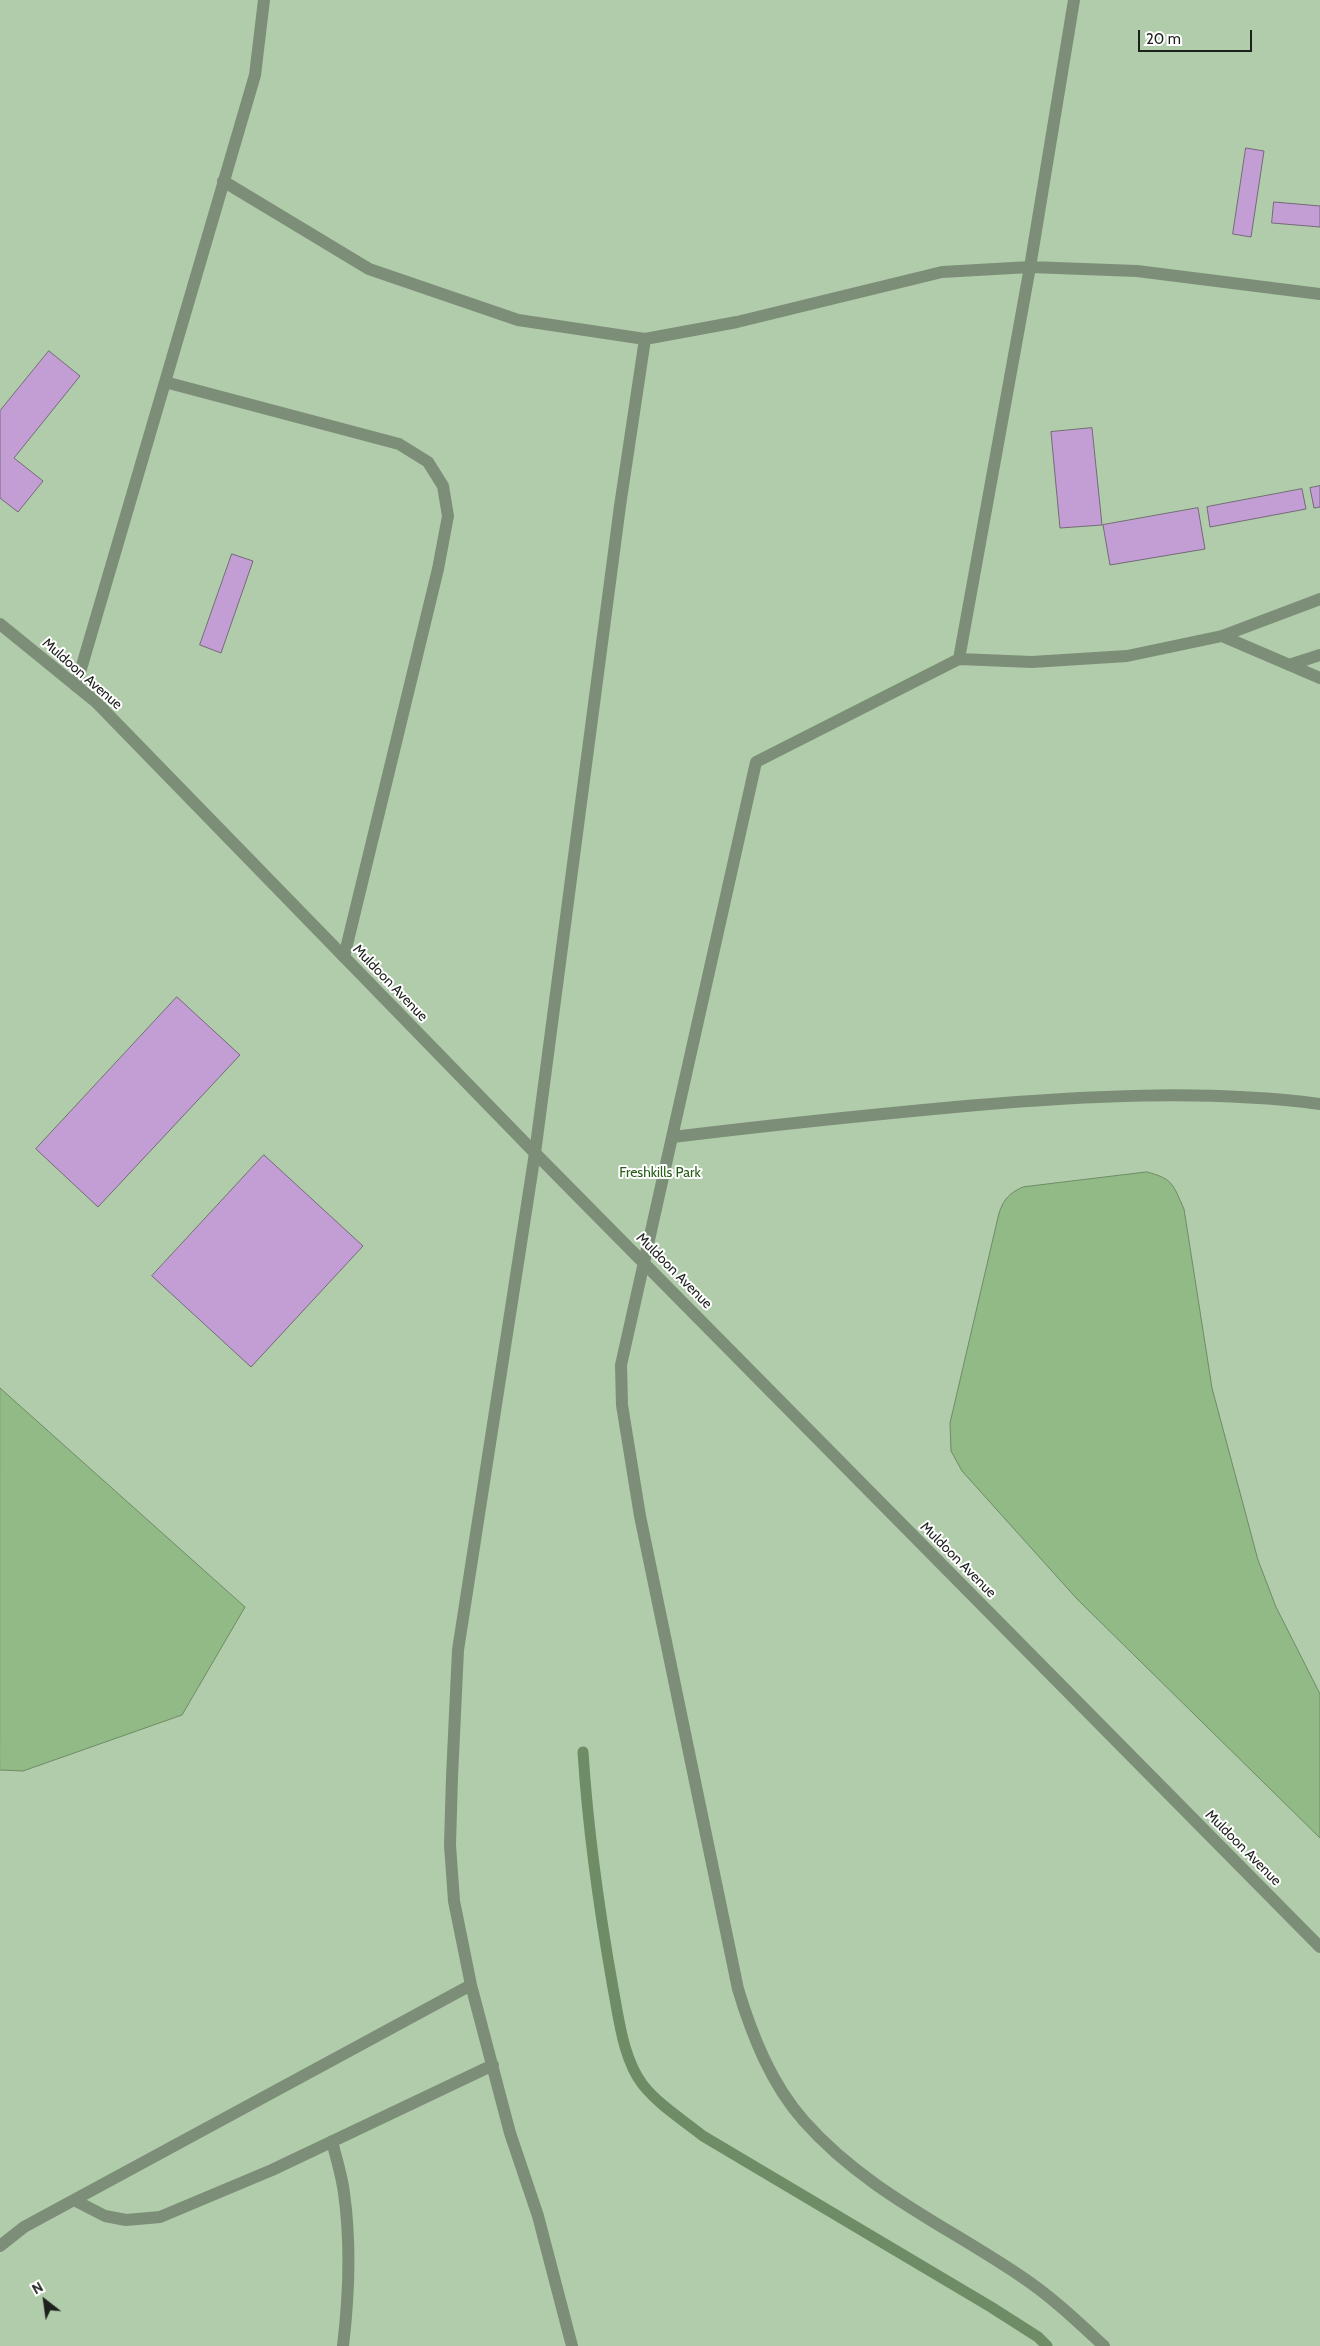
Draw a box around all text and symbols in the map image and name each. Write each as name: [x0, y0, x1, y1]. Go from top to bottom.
scale bar: [1140, 20, 1254, 52]
text: 20 m: [1146, 30, 1181, 48]
street label: Muldoon Avenue: [39, 635, 125, 713]
street label: Muldoon Avenue: [349, 941, 431, 1025]
park label: Freshkills Park: [619, 1165, 701, 1181]
street label: Muldoon Avenue: [633, 1230, 715, 1312]
street label: Muldoon Avenue: [917, 1519, 999, 1601]
street label: Muldoon Avenue: [1202, 1807, 1284, 1889]
north arrow: [20, 2276, 70, 2326]
text: N: [29, 2278, 46, 2298]

